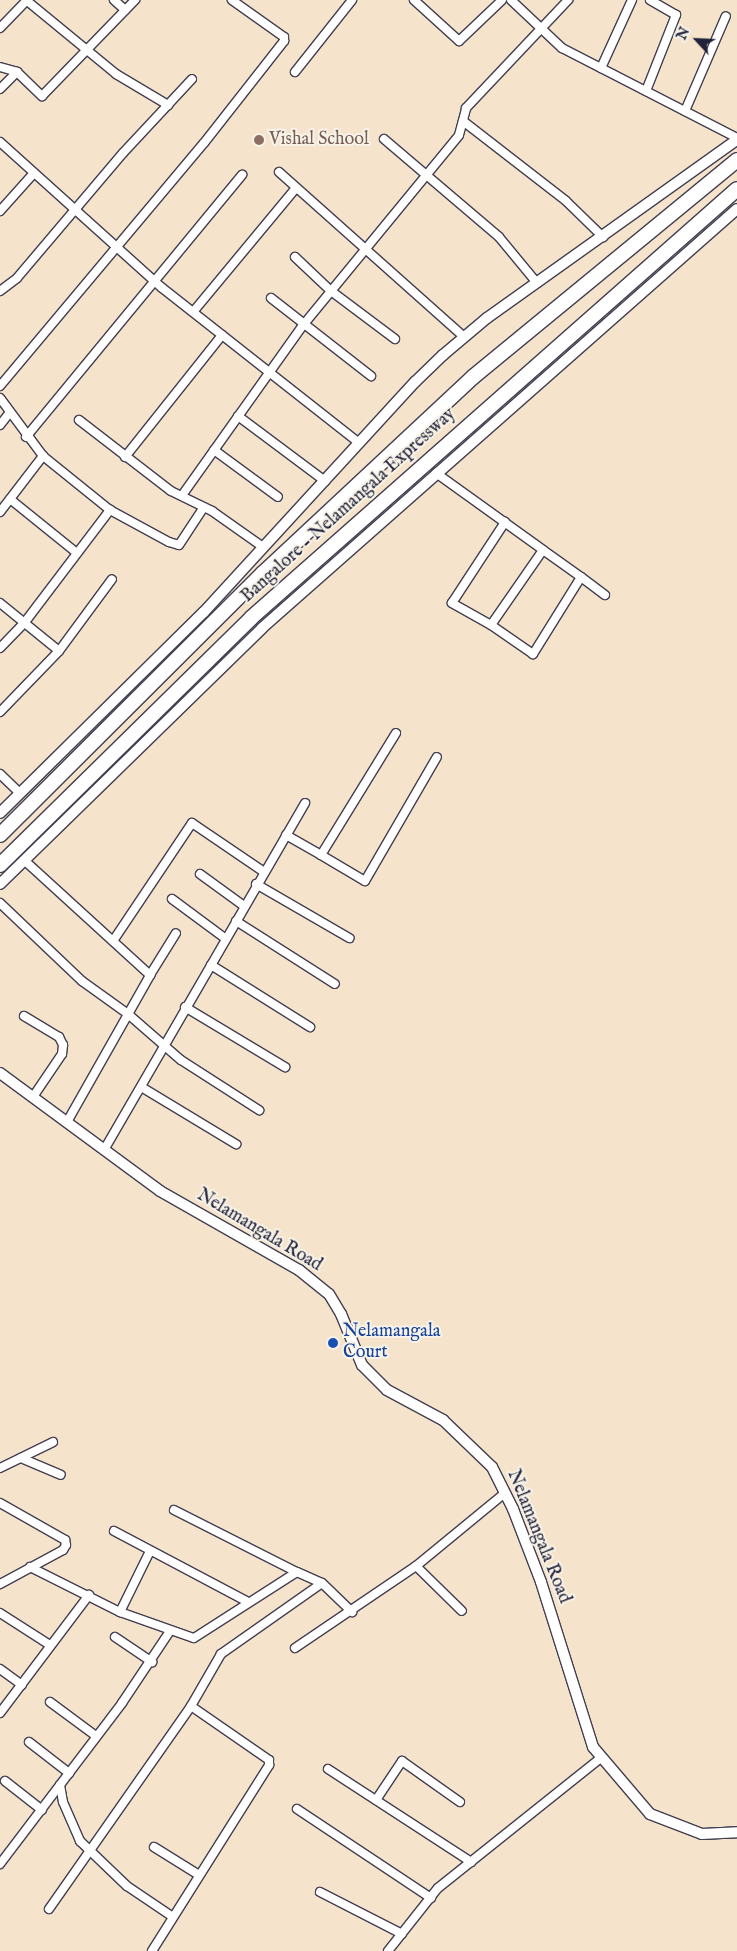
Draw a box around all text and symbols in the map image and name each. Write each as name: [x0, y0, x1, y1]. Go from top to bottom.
north arrow: [672, 15, 722, 65]
text: N: [673, 24, 694, 43]
place label: Vishal School: [269, 129, 369, 151]
marker: Vishal School: [253, 134, 265, 146]
street label: Bangalore - Nelamangala Expressway: [237, 404, 461, 608]
street label: Nelamangala Road: [192, 1185, 326, 1277]
place label: Nelamangala Court: [343, 1322, 441, 1365]
marker: Nelamangala Court: [327, 1337, 339, 1349]
street label: Nelamangala Road: [501, 1467, 575, 1607]

